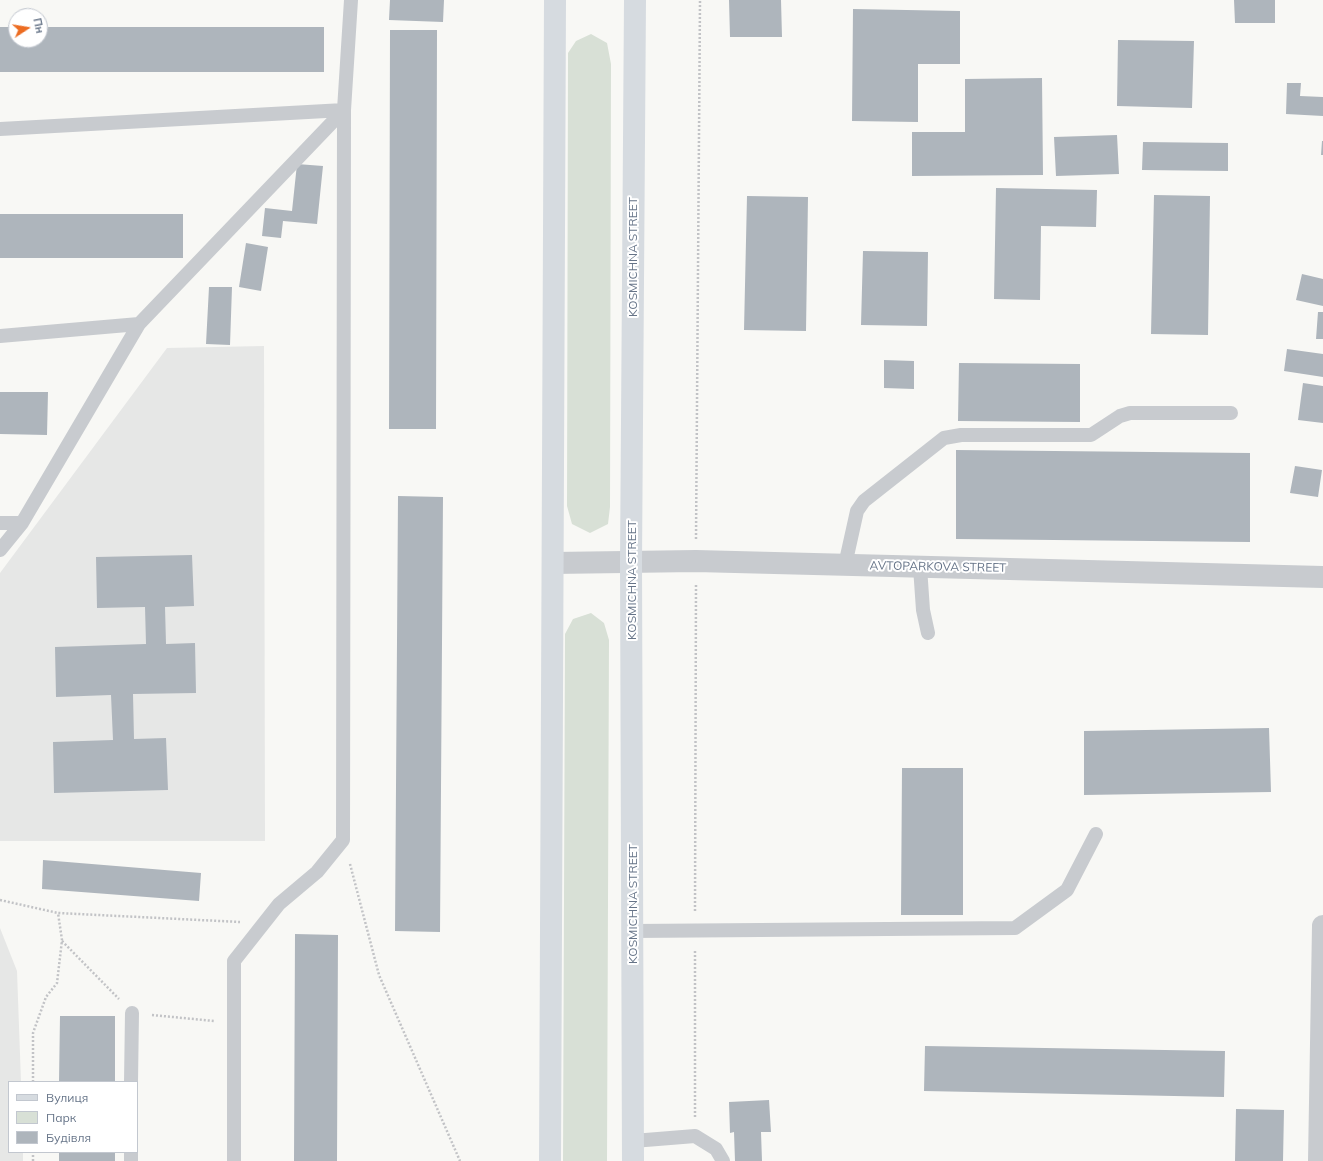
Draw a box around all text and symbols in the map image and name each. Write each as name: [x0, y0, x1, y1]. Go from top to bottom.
north arrow: [8, 8, 48, 48]
text: Пн: [30, 17, 47, 35]
street label: KOSMICHNA STREET: [626, 197, 640, 317]
street label: KOSMICHNA STREET: [625, 520, 639, 640]
street label: AVTOPARKOVA STREET: [869, 559, 1007, 575]
street label: KOSMICHNA STREET: [626, 844, 640, 964]
legend: [8, 1081, 138, 1153]
text: Вулиця: [46, 1090, 88, 1105]
text: Парк: [46, 1110, 76, 1125]
text: Будівля: [46, 1130, 91, 1145]

